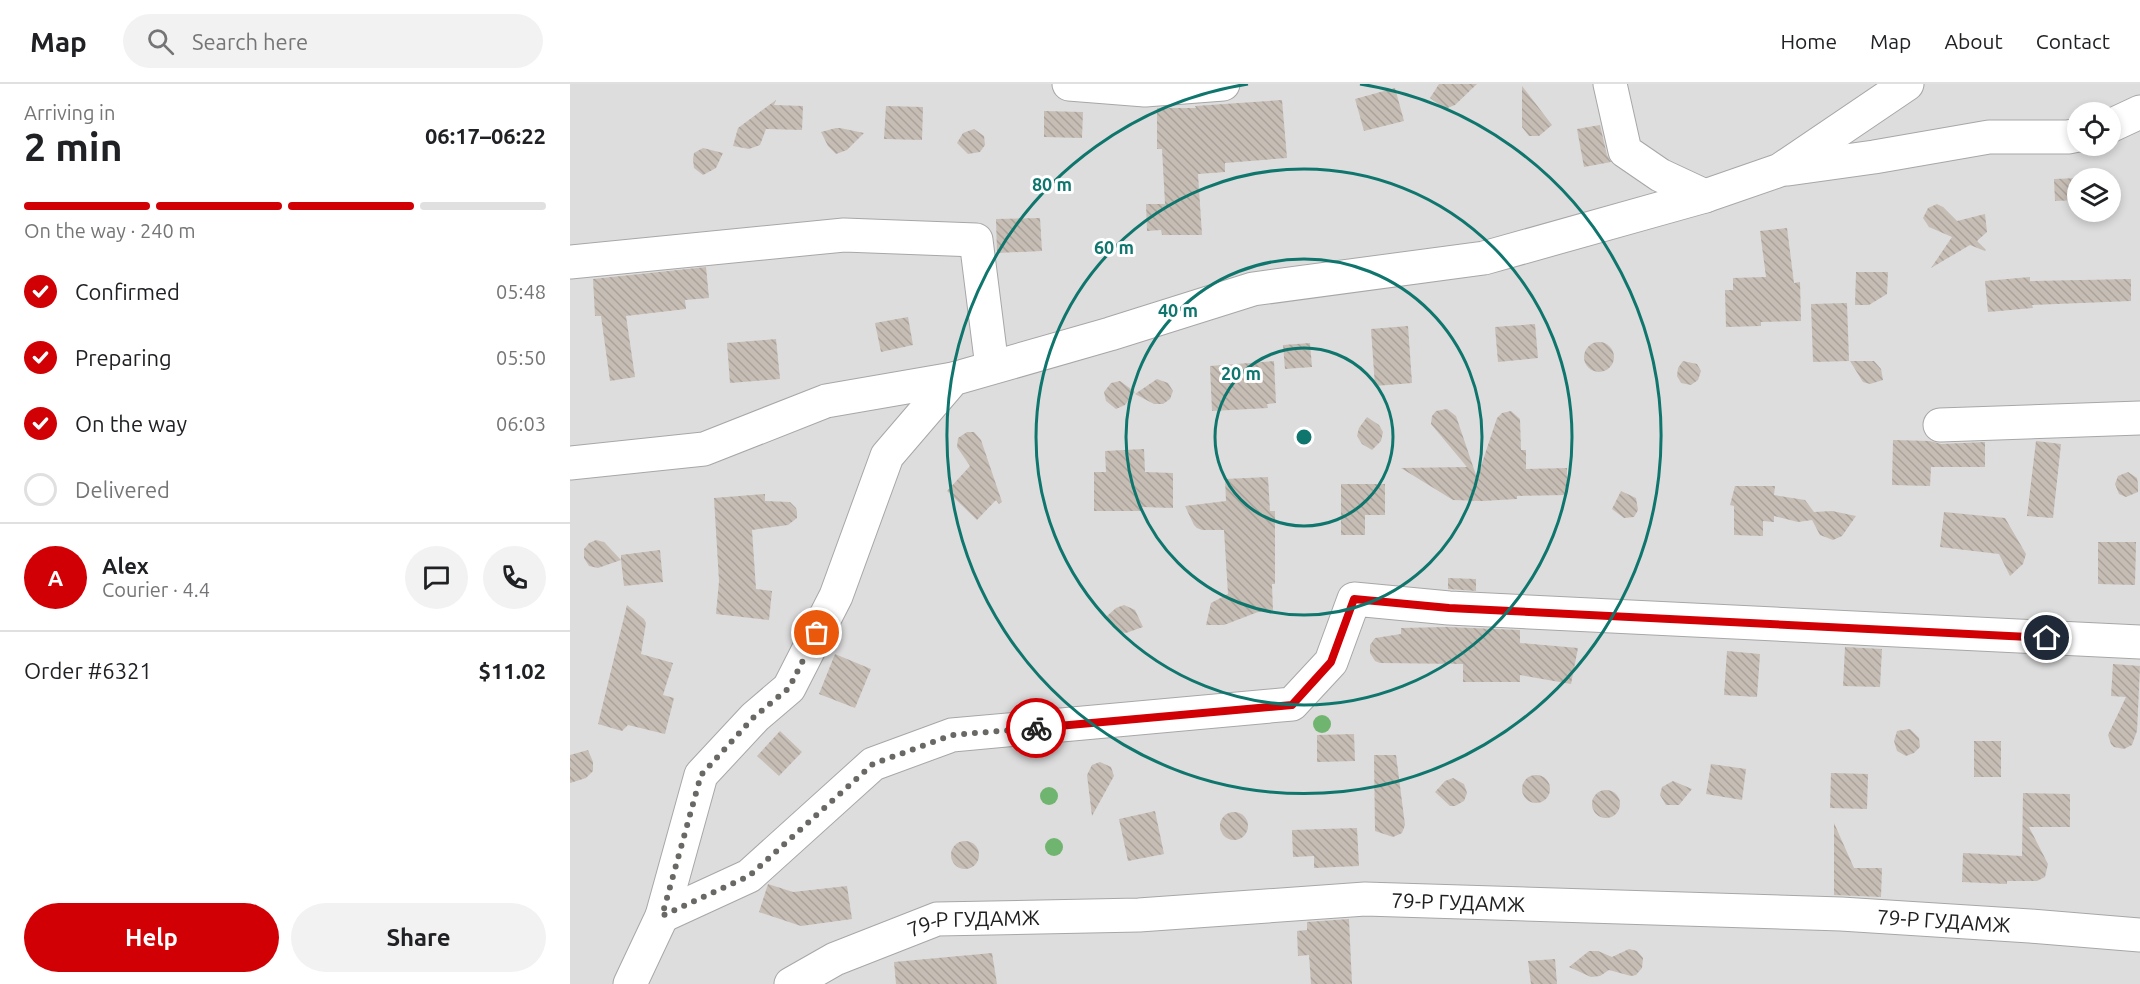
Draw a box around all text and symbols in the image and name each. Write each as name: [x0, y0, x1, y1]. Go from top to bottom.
search box: [123, 14, 543, 68]
icon: search: [144, 25, 177, 58]
text: Map: [30, 26, 87, 57]
text: Search here: [192, 29, 308, 54]
text: Home: [1780, 29, 1837, 53]
text: Map: [1870, 29, 1911, 53]
text: About: [1944, 29, 2003, 53]
text: Contact: [2036, 29, 2110, 53]
text: Arriving in: [24, 101, 115, 124]
map controls: [2067, 102, 2121, 222]
button: locate: [2067, 102, 2121, 156]
text: 06:17–06:22: [425, 123, 546, 148]
text: 2 min: [24, 125, 123, 168]
button: layers: [2067, 168, 2121, 222]
text: 80 m: [1032, 174, 1072, 194]
text: On the way · 240 m: [24, 219, 196, 242]
text: 60 m: [1094, 237, 1134, 257]
icon: check: [24, 275, 57, 308]
text: Confirmed: [75, 279, 180, 304]
text: 05:48: [496, 280, 546, 303]
text: 40 m: [1158, 300, 1198, 320]
icon: check: [24, 341, 57, 374]
text: Preparing: [75, 345, 172, 370]
text: 05:50: [496, 346, 546, 369]
text: 20 m: [1221, 363, 1261, 383]
icon: check: [24, 407, 57, 440]
text: On the way: [75, 411, 187, 436]
text: 06:03: [496, 412, 546, 435]
centre of rings: [1294, 427, 1314, 447]
text: Delivered: [75, 477, 170, 502]
button: chat: [405, 546, 468, 609]
button: phone: [483, 546, 546, 609]
text: Alex: [102, 553, 149, 578]
text: A: [48, 565, 63, 590]
text: Courier · 4.4: [102, 578, 210, 601]
pin: [791, 607, 842, 658]
pin: [2021, 612, 2072, 663]
icon: bag: [800, 616, 833, 649]
icon: home: [2030, 621, 2063, 654]
text: Order #6321: [24, 658, 152, 683]
text: $11.02: [479, 658, 546, 683]
courier: [1006, 698, 1066, 758]
icon: bike: [1020, 712, 1053, 745]
street label: 79-Р ГУДАМЖ: [1391, 888, 1525, 916]
button: Help: [24, 903, 279, 972]
button: Share: [291, 903, 546, 972]
street label: 79-Р ГУДАМЖ: [1876, 904, 2011, 937]
street label: 79-Р ГУДАМЖ: [904, 905, 1040, 942]

